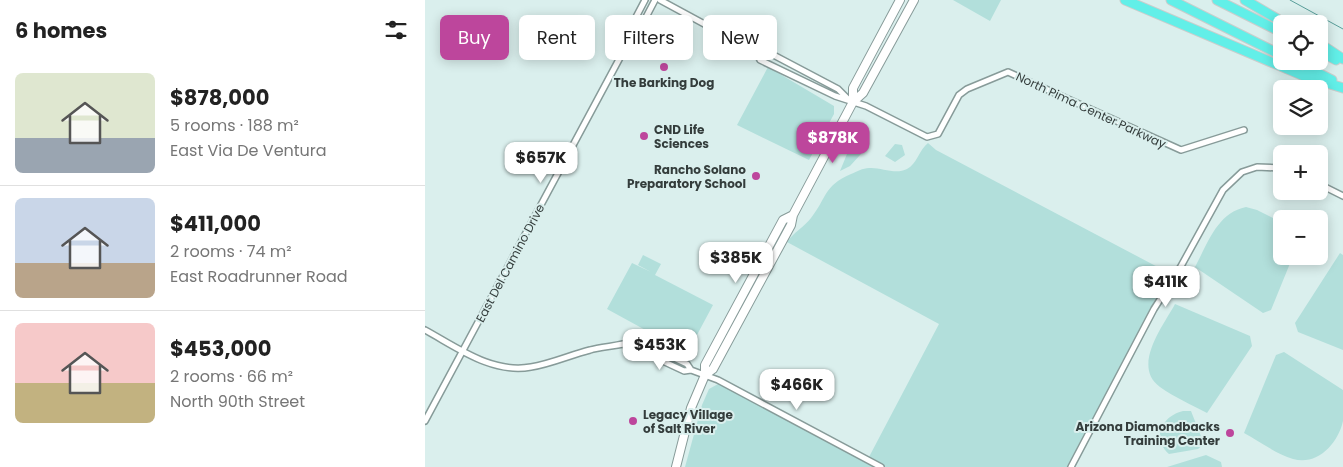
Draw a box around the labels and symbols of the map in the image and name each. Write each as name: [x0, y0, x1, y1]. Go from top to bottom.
marker: The Barking Dog: [658, 61, 670, 73]
street label: North Pima Center Parkway: [1013, 68, 1169, 152]
place label: The Barking Dog: [614, 74, 714, 91]
place label: CND Life Sciences: [654, 121, 709, 152]
pin: $878K: [798, 121, 868, 164]
marker: CND Life Sciences: [638, 130, 650, 142]
pin: $657K: [506, 142, 576, 184]
place label: Rancho Solano Preparatory School: [627, 161, 746, 192]
marker: Rancho Solano Preparatory School: [750, 170, 762, 182]
street label: East Del Camino Drive: [472, 201, 548, 325]
pin: $385K: [701, 242, 771, 284]
pin: $411K: [1131, 266, 1201, 308]
pin: $453K: [625, 328, 695, 371]
pin: $466K: [762, 368, 832, 411]
place label: Legacy Village of Salt River: [643, 406, 733, 437]
marker: Legacy Village of Salt River: [627, 415, 639, 427]
place label: Arizona Diamondbacks Training Center: [1075, 418, 1220, 449]
marker: Arizona Diamondbacks Training Center: [1224, 427, 1236, 439]

